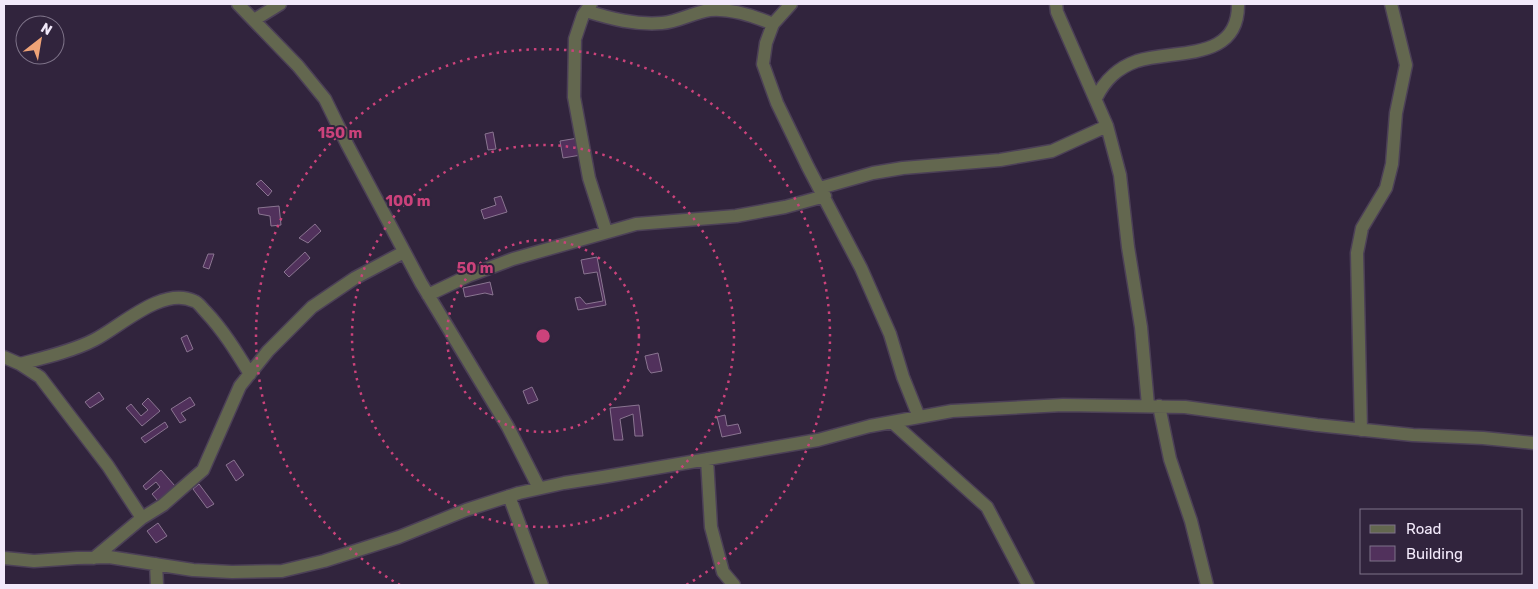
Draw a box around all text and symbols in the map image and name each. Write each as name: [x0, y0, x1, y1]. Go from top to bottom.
north arrow: [15, 15, 65, 65]
text: N: [38, 19, 55, 39]
text: 150 m: [318, 124, 362, 142]
text: 100 m: [386, 192, 430, 210]
text: 50 m: [457, 259, 493, 277]
centre of rings: [534, 327, 552, 345]
legend: [1360, 509, 1523, 574]
text: Road: [1406, 520, 1442, 538]
text: Building: [1406, 545, 1463, 563]

